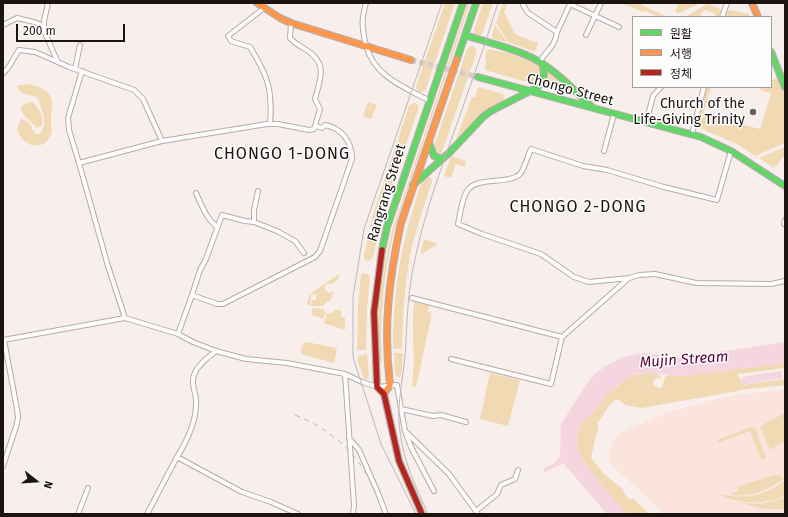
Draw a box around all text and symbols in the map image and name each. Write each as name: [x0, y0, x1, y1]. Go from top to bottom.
scale bar: [18, 16, 127, 42]
legend: [632, 16, 772, 88]
text: 200 m: [23, 24, 56, 38]
text: 원활: [670, 27, 692, 41]
text: 서행: [670, 47, 692, 61]
text: 정체: [670, 67, 692, 81]
street label: Chongo Street: [525, 70, 615, 110]
place label: Church of the Life-Giving Trinity: [633, 96, 745, 128]
marker: Church of the Life-Giving Trinity: [748, 107, 758, 117]
street label: Rangrang Street: [364, 142, 410, 244]
district label: CHONGO 1-DONG: [214, 145, 350, 165]
district label: CHONGO 2-DONG: [509, 198, 647, 218]
water label: Mujin Stream: [639, 348, 729, 372]
north arrow: [16, 461, 56, 501]
text: N: [41, 479, 55, 490]

